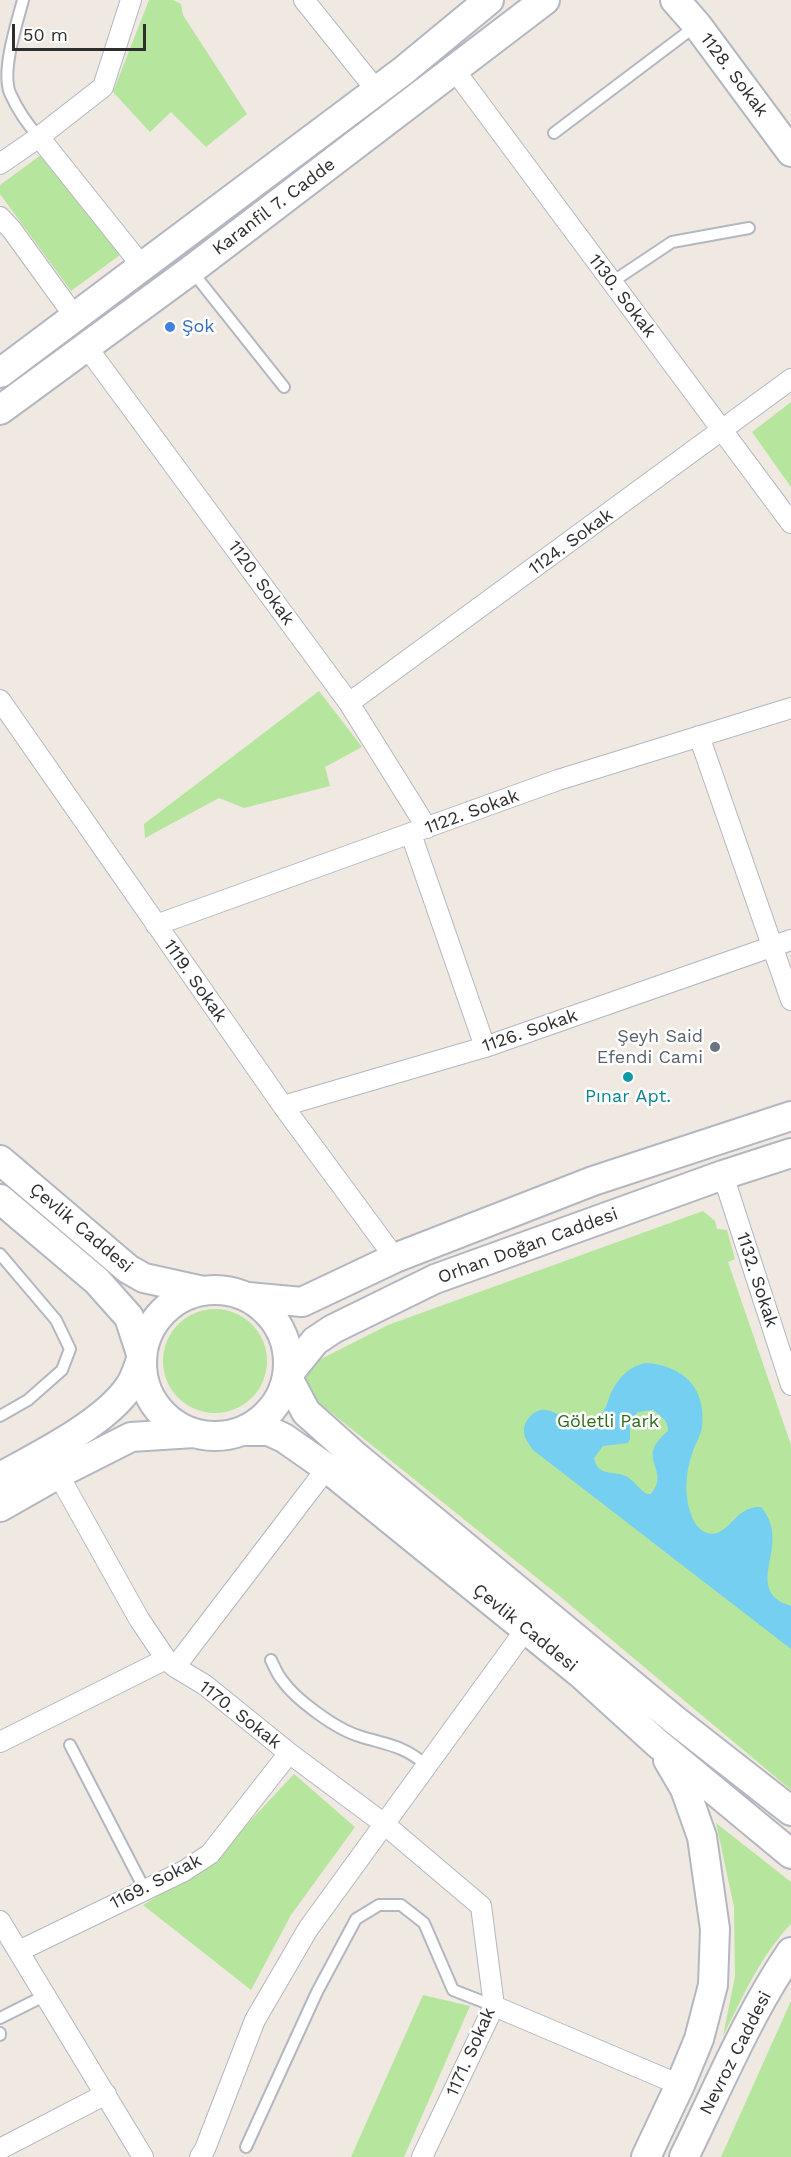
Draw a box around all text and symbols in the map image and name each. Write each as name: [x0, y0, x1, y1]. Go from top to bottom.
scale bar: [15, 12, 148, 50]
text: 50 m: [23, 24, 68, 45]
street label: 1128. Sokak: [695, 29, 773, 121]
street label: Karanfil 7. Cadde: [208, 154, 340, 260]
street label: 1130. Sokak: [584, 250, 660, 342]
place label: Şok: [182, 316, 215, 338]
marker: Şok: [163, 320, 177, 334]
street label: 1124. Sokak: [525, 504, 617, 580]
street label: 1120. Sokak: [223, 537, 299, 629]
street label: 1122. Sokak: [422, 785, 522, 839]
street label: 1119. Sokak: [159, 936, 231, 1026]
street label: 1126. Sokak: [480, 1005, 580, 1057]
place label: Şeyh Said Efendi Cami: [597, 1026, 703, 1068]
marker: Şeyh Said Efendi Cami: [708, 1040, 722, 1054]
marker: Pınar Apt.: [621, 1070, 635, 1084]
place label: Pınar Apt.: [585, 1086, 671, 1108]
street label: Çevlik Caddesi: [25, 1179, 137, 1277]
street label: Orhan Doğan Caddesi: [435, 1203, 621, 1289]
street label: 1132. Sokak: [731, 1230, 783, 1330]
park label: Göletli Park: [557, 1411, 659, 1433]
street label: Çevlik Caddesi: [468, 1579, 582, 1677]
street label: 1170. Sokak: [195, 1676, 285, 1754]
street label: 1169. Sokak: [107, 1850, 205, 1914]
street label: Nevroz Caddesi: [696, 1988, 776, 2118]
street label: 1171. Sokak: [442, 2004, 500, 2100]

